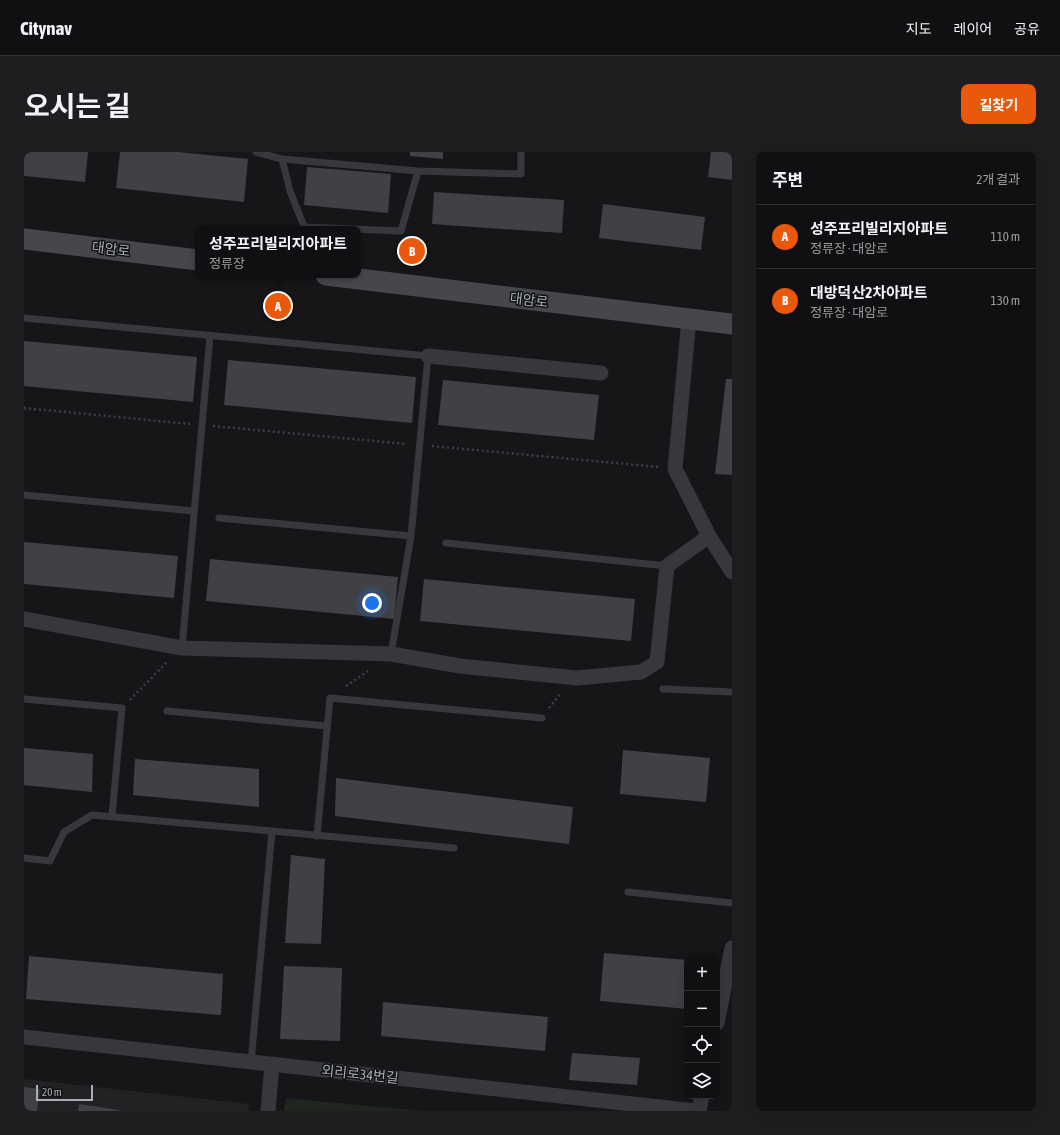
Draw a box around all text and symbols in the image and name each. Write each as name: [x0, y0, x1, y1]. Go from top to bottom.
text: Citynav: [20, 17, 72, 39]
text: 지도: [906, 21, 932, 37]
text: 레이어: [954, 21, 992, 37]
text: 공유: [1014, 21, 1040, 37]
button: 길찾기: [961, 84, 1036, 124]
text: 오시는 길: [24, 90, 131, 122]
text: 주변: [772, 170, 803, 190]
text: 2개 결과: [976, 172, 1020, 187]
text: 성주프리빌리지아파트: [810, 220, 948, 237]
popup: [195, 226, 361, 278]
text: A: [782, 229, 788, 244]
text: 110 m: [991, 229, 1020, 244]
text: 성주프리빌리지아파트: [209, 235, 347, 252]
pin: B: [399, 236, 425, 266]
street label: 대암로: [91, 239, 131, 259]
text: 정류장 · 대암로: [810, 241, 888, 256]
text: 정류장: [209, 256, 245, 271]
text: 대방덕산2차아파트: [810, 284, 927, 301]
street label: 대암로: [509, 290, 549, 310]
pin: A: [265, 291, 291, 321]
text: B: [782, 293, 788, 308]
text: 130 m: [991, 293, 1020, 308]
text: 정류장 · 대암로: [810, 305, 888, 320]
your location: [362, 593, 382, 613]
map controls: [684, 955, 720, 1099]
button: +: [684, 955, 720, 991]
button: −: [684, 991, 720, 1027]
button: locate: [684, 1027, 720, 1063]
street label: 외리로34번길: [321, 1062, 399, 1086]
button: layers: [684, 1063, 720, 1099]
scale bar: [36, 1083, 93, 1102]
text: 20 m: [42, 1086, 62, 1098]

